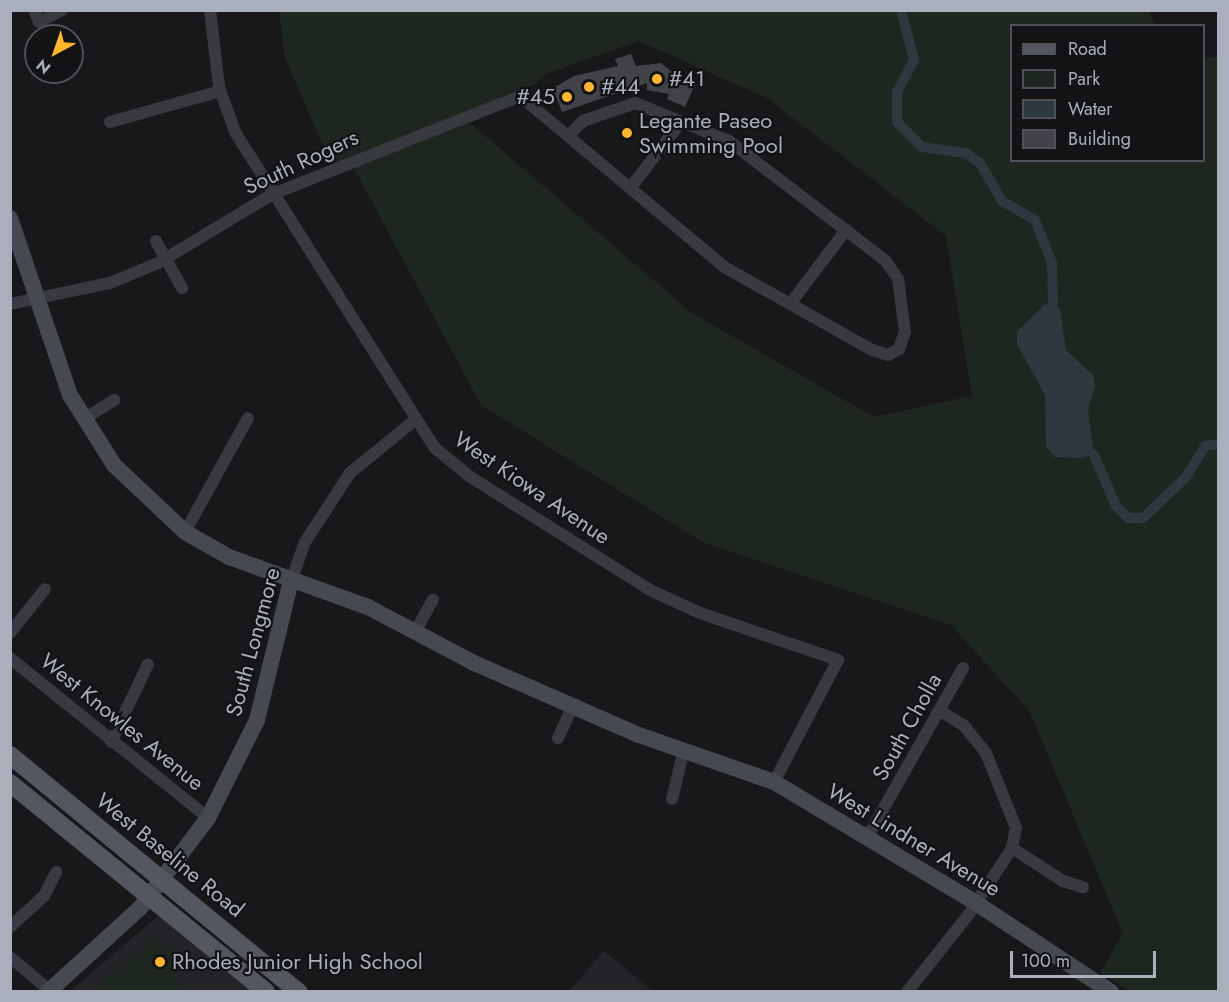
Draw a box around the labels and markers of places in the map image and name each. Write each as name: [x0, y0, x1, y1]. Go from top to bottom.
place label: #41: [669, 66, 705, 92]
marker: #41: [650, 72, 664, 86]
place label: #44: [601, 74, 640, 100]
marker: #44: [582, 80, 596, 94]
place label: #45: [516, 84, 555, 110]
marker: #45: [560, 90, 574, 104]
place label: Legante Paseo Swimming Pool: [639, 107, 783, 158]
marker: Legante Paseo Swimming Pool: [620, 126, 634, 140]
place label: Rhodes Junior High School: [172, 949, 423, 975]
marker: Rhodes Junior High School: [153, 955, 167, 969]

